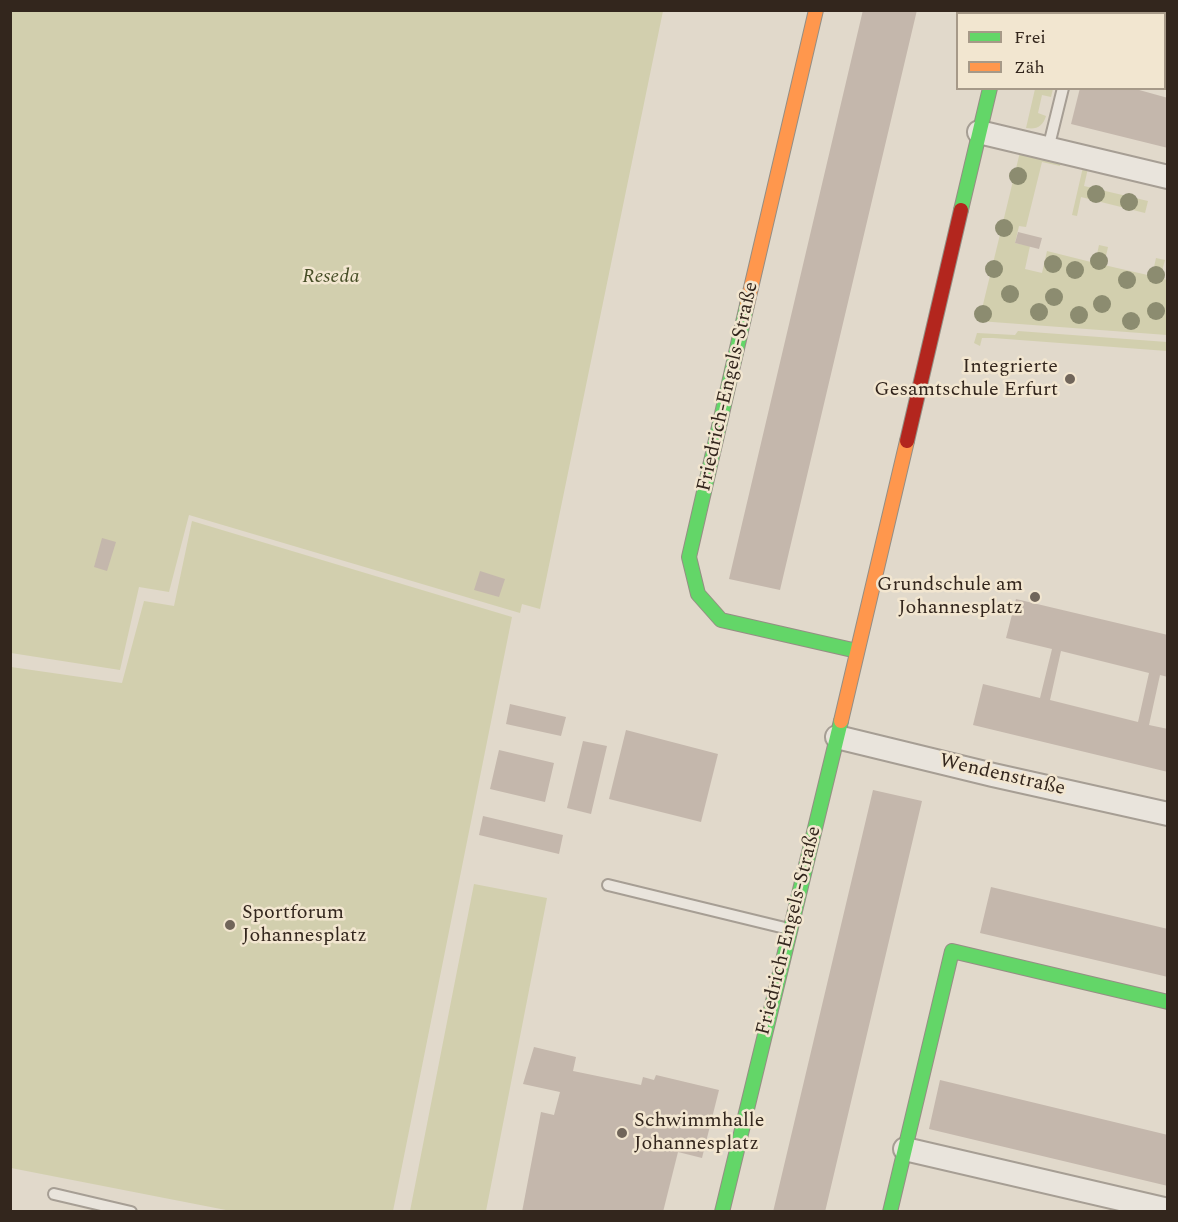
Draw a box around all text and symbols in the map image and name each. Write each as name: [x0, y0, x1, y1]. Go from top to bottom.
legend: [956, 12, 1166, 90]
text: Frei: [1014, 24, 1046, 51]
text: Zäh: [1014, 54, 1045, 81]
park label: Reseda: [302, 266, 360, 290]
street label: Friedrich-Engels-Straße: [693, 280, 765, 494]
place label: Integrierte Gesamtschule Erfurt: [874, 356, 1058, 403]
marker: Integrierte Gesamtschule Erfurt: [1063, 372, 1077, 386]
place label: Grundschule am Johannesplatz: [877, 574, 1023, 621]
marker: Grundschule am Johannesplatz: [1028, 590, 1042, 604]
street label: Wendenstraße: [937, 750, 1067, 802]
street label: Friedrich-Engels-Straße: [752, 824, 828, 1038]
place label: Sportforum Johannesplatz: [242, 902, 367, 949]
marker: Sportforum Johannesplatz: [223, 918, 237, 932]
place label: Schwimmhalle Johannesplatz: [634, 1110, 764, 1157]
marker: Schwimmhalle Johannesplatz: [615, 1126, 629, 1140]

